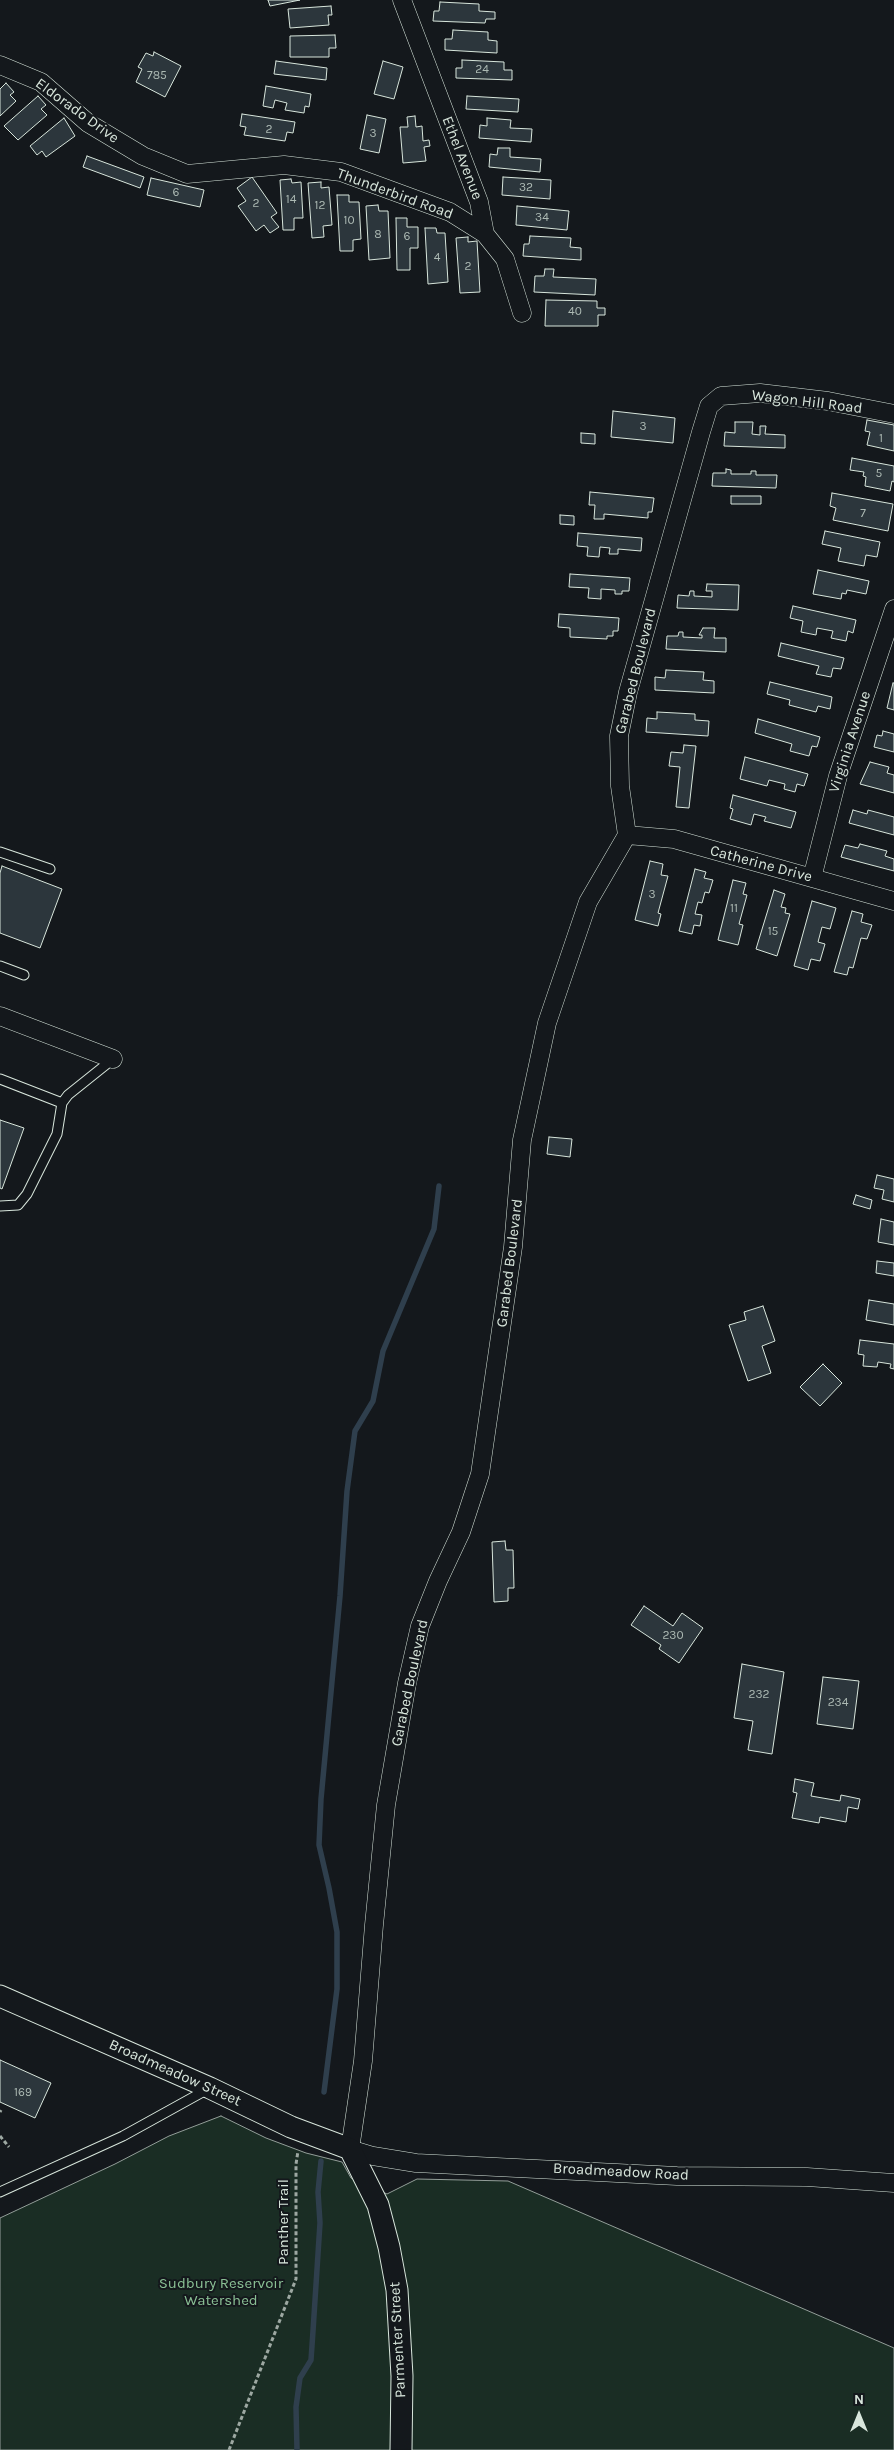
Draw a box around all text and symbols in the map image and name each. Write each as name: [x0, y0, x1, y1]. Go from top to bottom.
house number: 24: [475, 63, 489, 77]
house number: 785: [147, 69, 167, 83]
street label: Eldorado Drive: [32, 75, 122, 147]
street label: Ethel Avenue: [438, 114, 486, 202]
house number: 2: [266, 123, 272, 137]
house number: 3: [369, 127, 377, 141]
street label: Thunderbird Road: [334, 165, 456, 223]
house number: 32: [519, 181, 533, 195]
house number: 6: [173, 186, 179, 200]
house number: 14: [286, 193, 296, 207]
house number: 2: [253, 197, 259, 211]
house number: 12: [315, 199, 325, 213]
house number: 34: [535, 211, 549, 225]
house number: 10: [343, 214, 355, 228]
house number: 8: [374, 228, 382, 242]
house number: 6: [404, 230, 410, 244]
house number: 4: [434, 251, 440, 265]
house number: 2: [465, 260, 471, 274]
house number: 40: [568, 305, 582, 319]
street label: Wagon Hill Road: [751, 386, 863, 418]
house number: 3: [639, 420, 647, 434]
house number: 1: [879, 432, 883, 446]
house number: 5: [876, 467, 882, 481]
house number: 7: [860, 507, 866, 521]
street label: Garabed Boulevard: [612, 606, 660, 736]
street label: Virginia Avenue: [825, 689, 875, 795]
street label: Catherine Drive: [708, 842, 814, 886]
house number: 3: [648, 888, 656, 902]
house number: 11: [730, 902, 738, 916]
house number: 15: [768, 925, 778, 939]
street label: Garabed Boulevard: [493, 1198, 527, 1328]
street label: Garabed Boulevard: [388, 1618, 432, 1748]
house number: 230: [662, 1629, 684, 1643]
house number: 232: [749, 1688, 769, 1702]
house number: 234: [828, 1696, 848, 1710]
street label: Broadmeadow Street: [106, 2036, 244, 2110]
house number: 169: [14, 2086, 32, 2100]
street label: Broadmeadow Road: [553, 2159, 689, 2185]
street label: Panther Trail: [275, 2179, 293, 2265]
park label: Sudbury Reservoir Watershed: [159, 2275, 283, 2310]
street label: Parmenter Street: [386, 2281, 410, 2399]
north arrow: [834, 2390, 884, 2440]
text: N: [854, 2391, 864, 2408]

